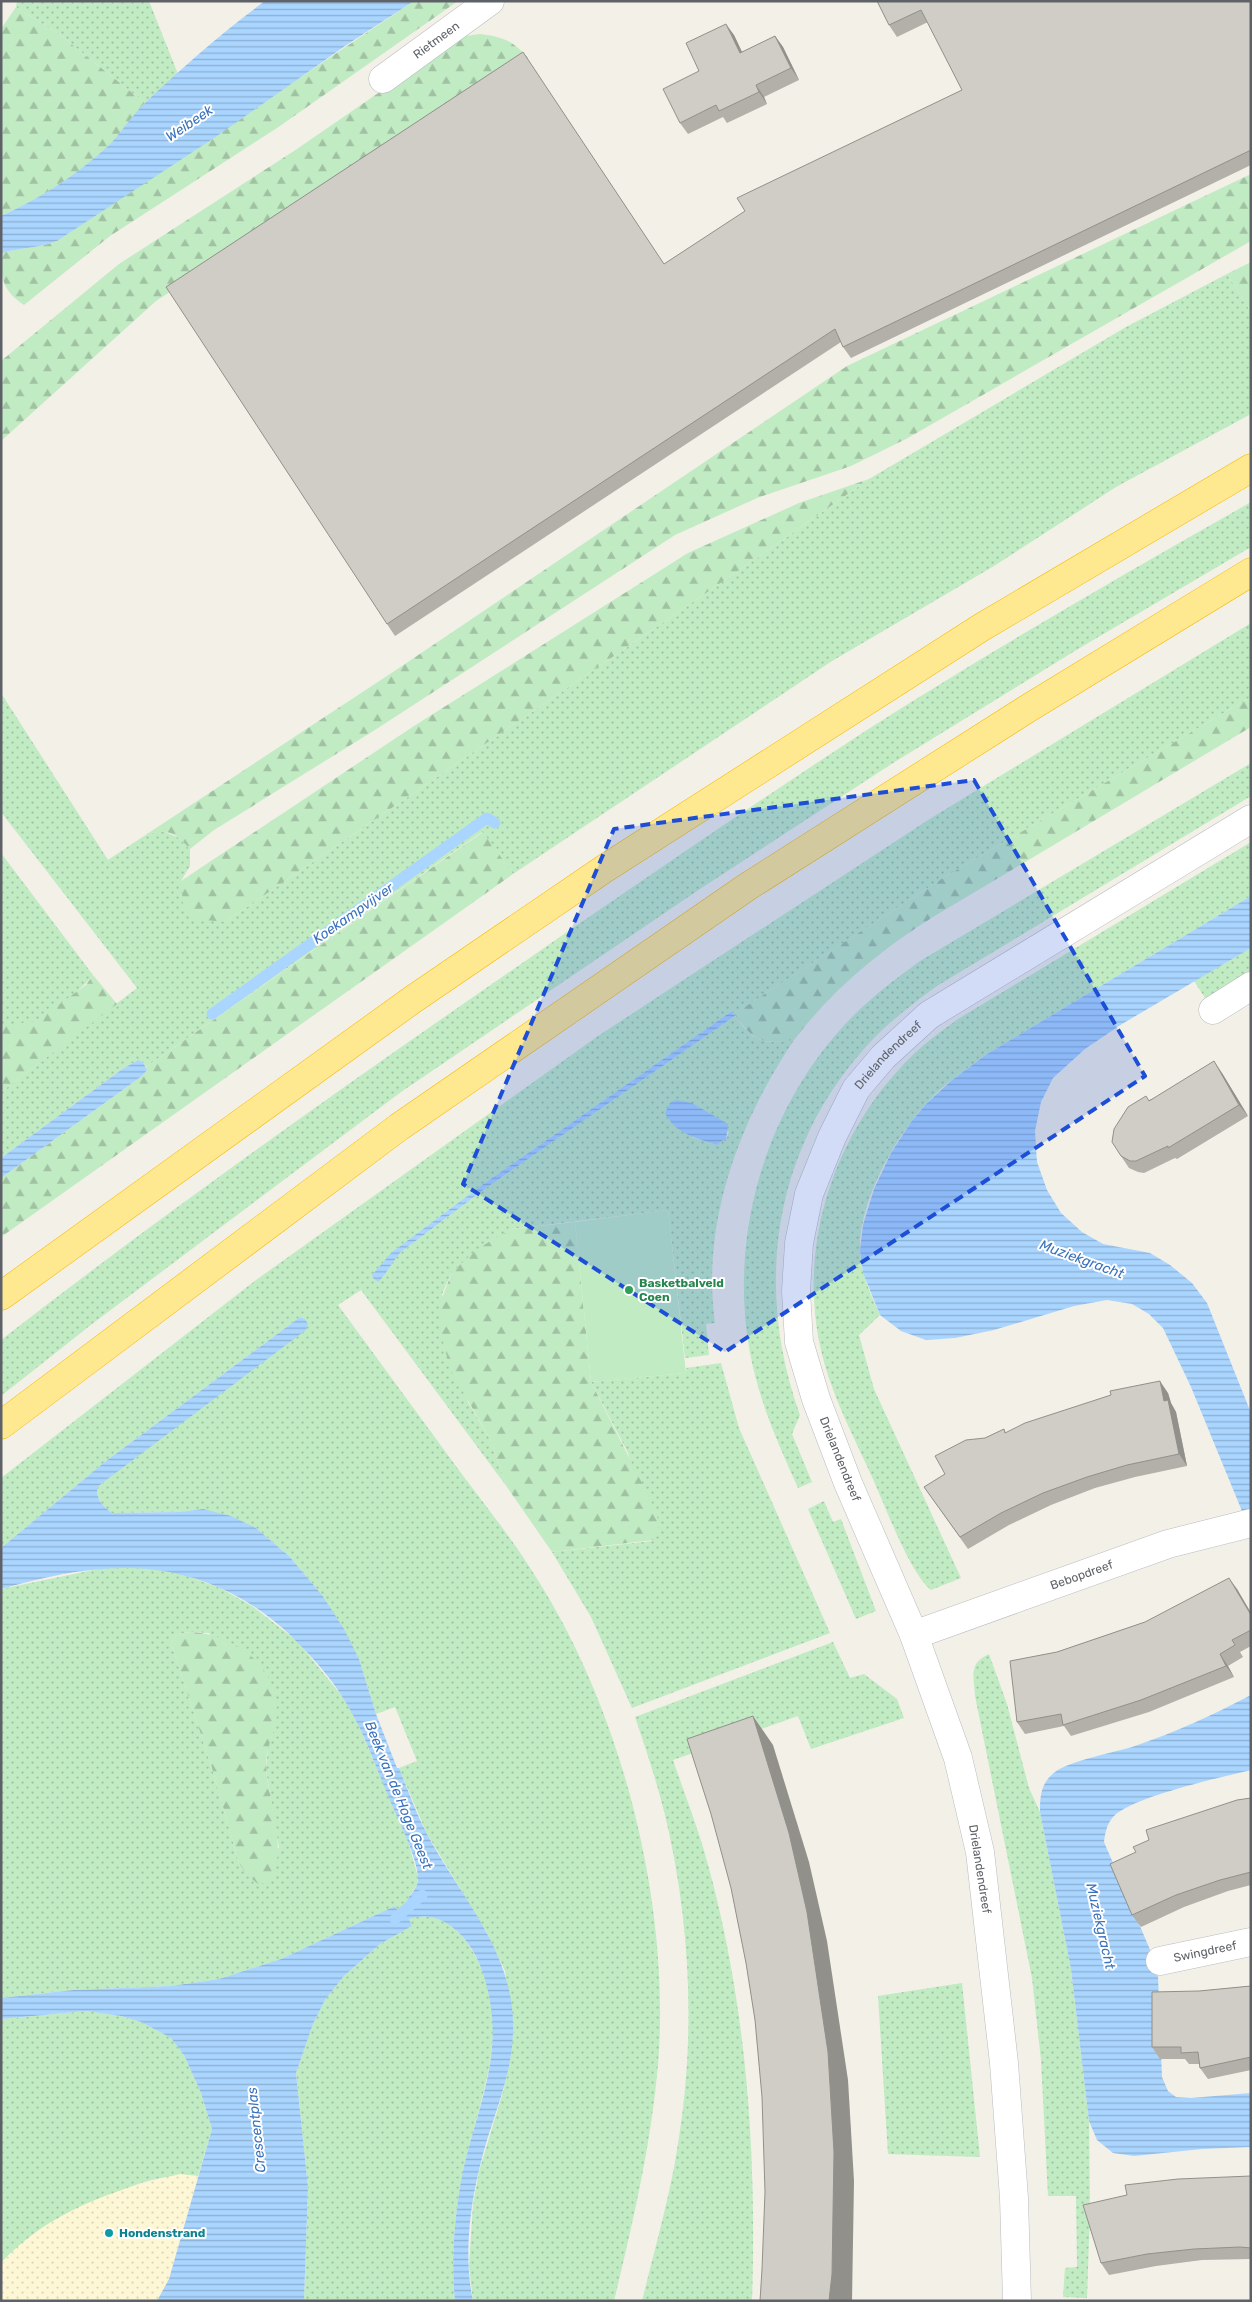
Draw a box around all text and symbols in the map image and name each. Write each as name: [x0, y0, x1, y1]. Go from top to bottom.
street label: Rietmeen: [411, 19, 462, 62]
water label: Weibeek: [162, 101, 217, 145]
water label: Koekampvijver: [310, 879, 398, 948]
street label: Drielandendreef: [852, 1018, 925, 1092]
water label: Muziekgracht: [1038, 1236, 1127, 1283]
place label: Basketbalveld Coen: [639, 1276, 724, 1304]
marker: Basketbalveld Coen: [623, 1284, 635, 1296]
street label: Drielandendreef: [817, 1415, 863, 1504]
street label: Bebopdreef: [1048, 1557, 1115, 1593]
water label: Beek van de Hoge Geest: [361, 1719, 436, 1872]
street label: Drielandendreef: [966, 1823, 994, 1915]
water label: Muziekgracht: [1082, 1881, 1119, 1972]
street label: Swingdreef: [1172, 1938, 1238, 1965]
water label: Crescentplas: [244, 2086, 269, 2174]
place label: Hondenstrand: [119, 2226, 205, 2240]
marker: Hondenstrand: [103, 2227, 115, 2239]

